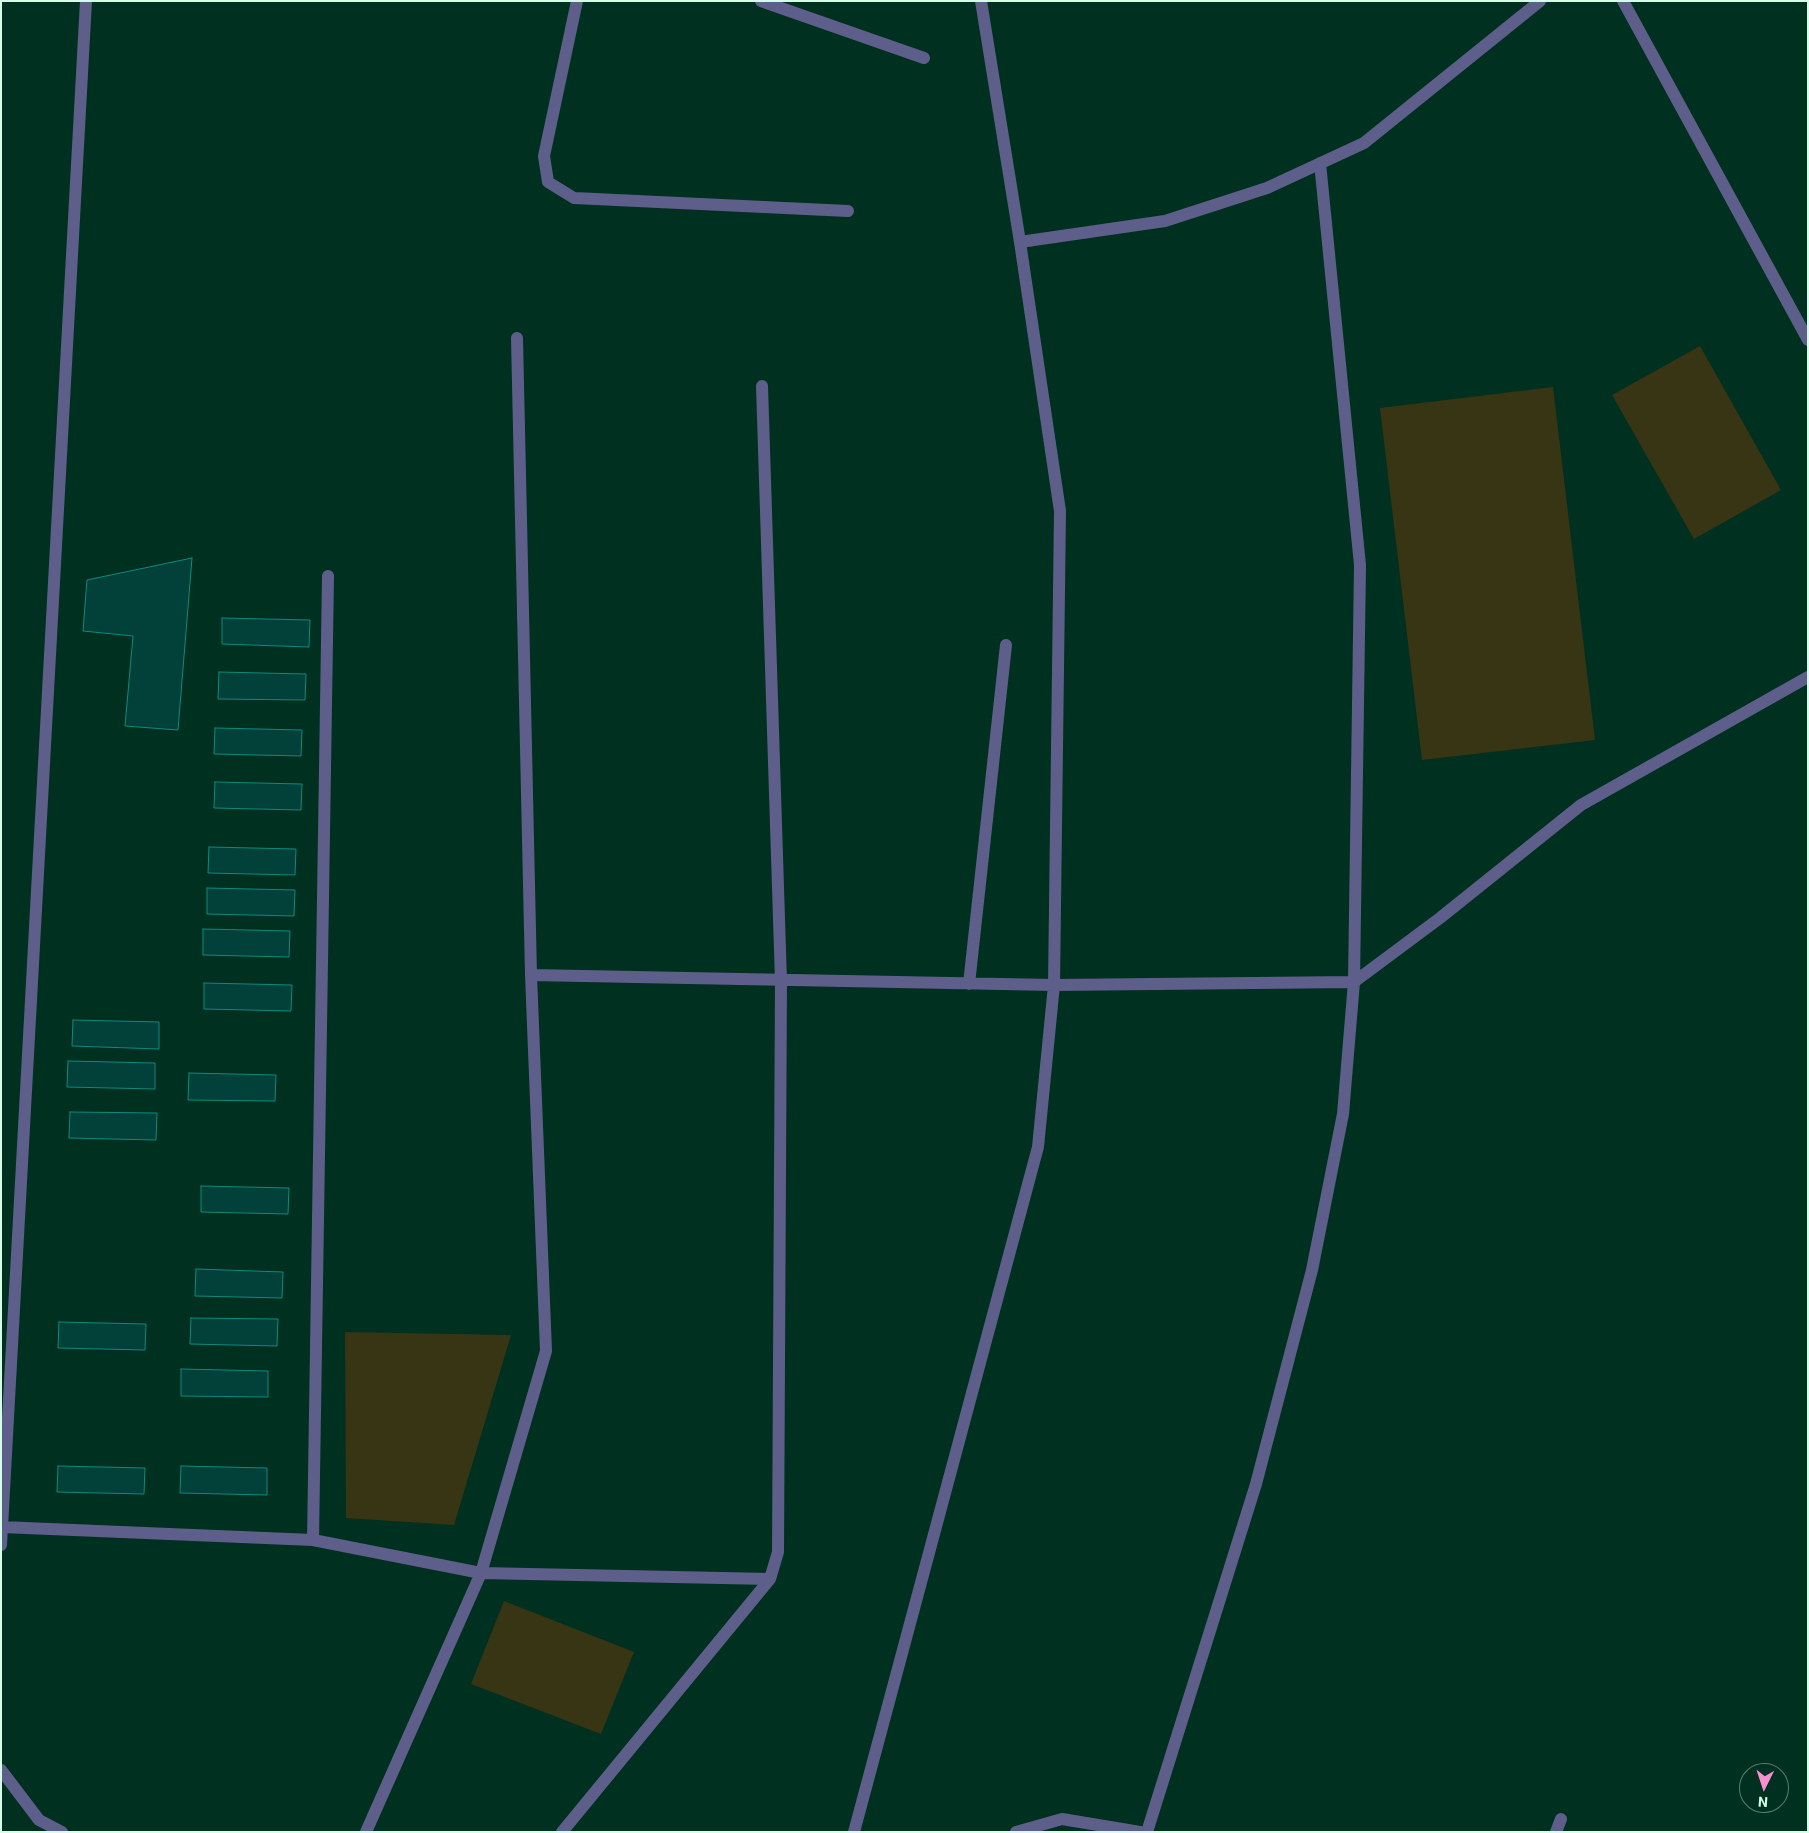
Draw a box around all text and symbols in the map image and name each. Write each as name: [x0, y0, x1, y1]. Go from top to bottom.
north arrow: [1739, 1763, 1789, 1813]
text: N: [1758, 1794, 1769, 1810]

